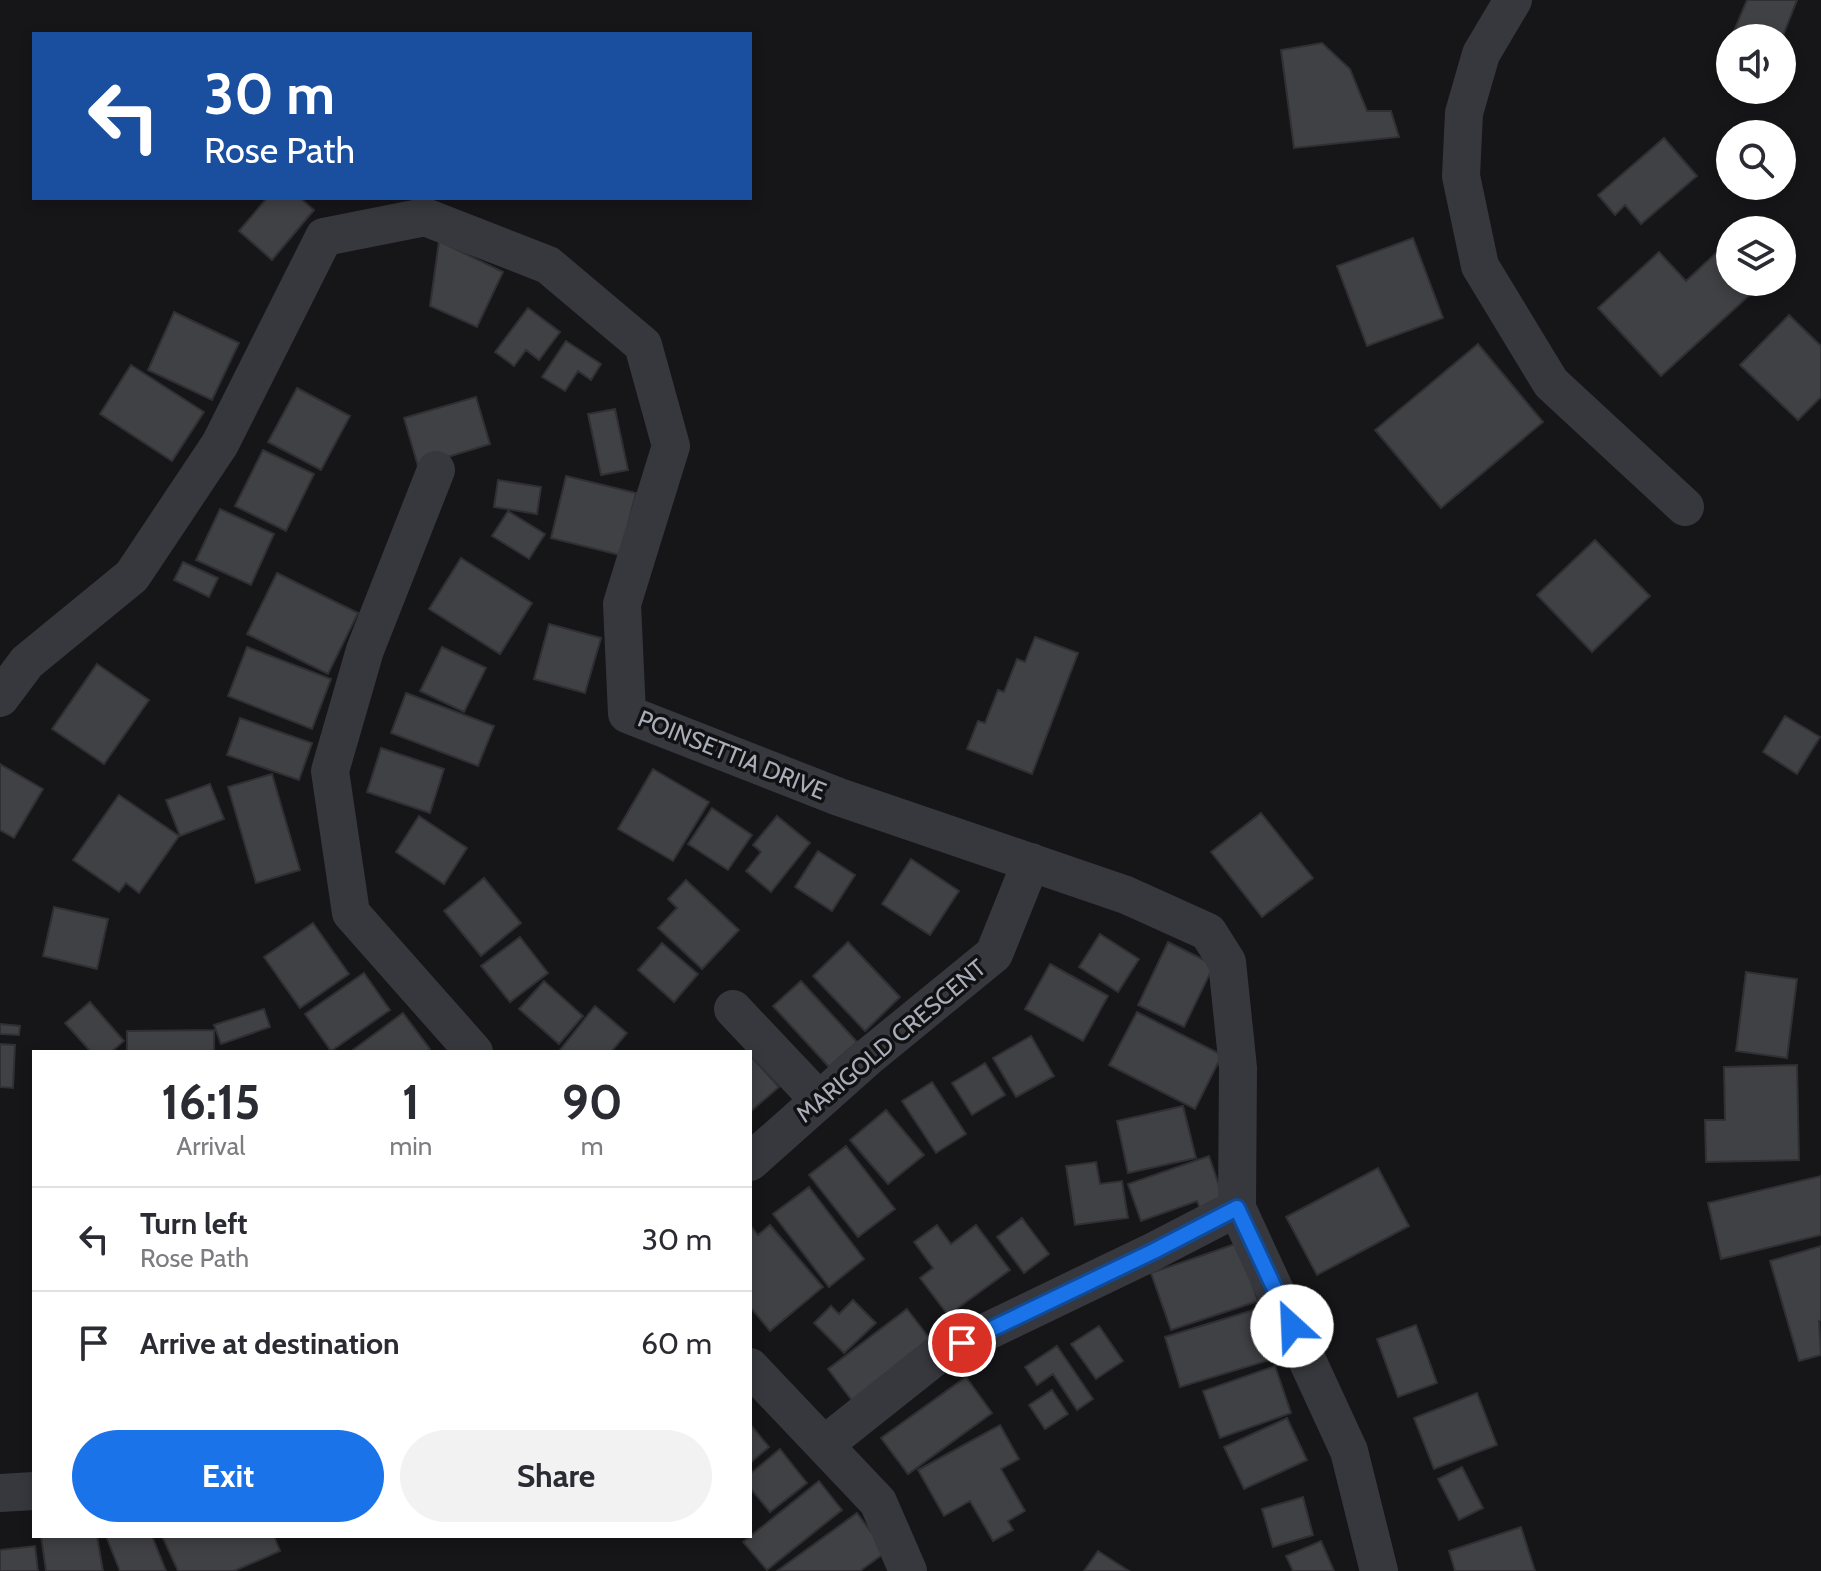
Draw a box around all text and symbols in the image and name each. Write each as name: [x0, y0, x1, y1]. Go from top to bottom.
map controls: [1716, 24, 1796, 296]
button: sound: [1716, 24, 1796, 104]
text: 30 m: [204, 60, 335, 128]
icon: left: [72, 64, 176, 168]
button: search: [1716, 120, 1796, 200]
text: Rose Path: [204, 128, 355, 172]
button: layers: [1716, 216, 1796, 296]
street label: POINSETTIA DRIVE: [634, 704, 831, 806]
street label: MARIGOLD CRESCENT: [790, 953, 992, 1128]
text: 16:15: [161, 1073, 260, 1131]
text: 1: [402, 1073, 420, 1131]
text: 90: [562, 1073, 623, 1131]
text: Arrival: [176, 1130, 245, 1162]
text: min: [390, 1130, 432, 1162]
text: m: [581, 1130, 604, 1162]
text: Turn left: [140, 1205, 248, 1242]
icon: left: [72, 1217, 116, 1261]
text: 30 m: [642, 1221, 712, 1258]
text: Rose Path: [140, 1242, 249, 1274]
position arrow: [1250, 1284, 1334, 1368]
pin: [928, 1309, 996, 1377]
icon: arrive: [72, 1321, 116, 1365]
icon: arrive: [940, 1321, 984, 1365]
text: Arrive at destination: [140, 1325, 400, 1362]
text: 60 m: [641, 1325, 712, 1362]
button: Exit: [72, 1430, 384, 1522]
button: Share: [400, 1430, 712, 1522]

